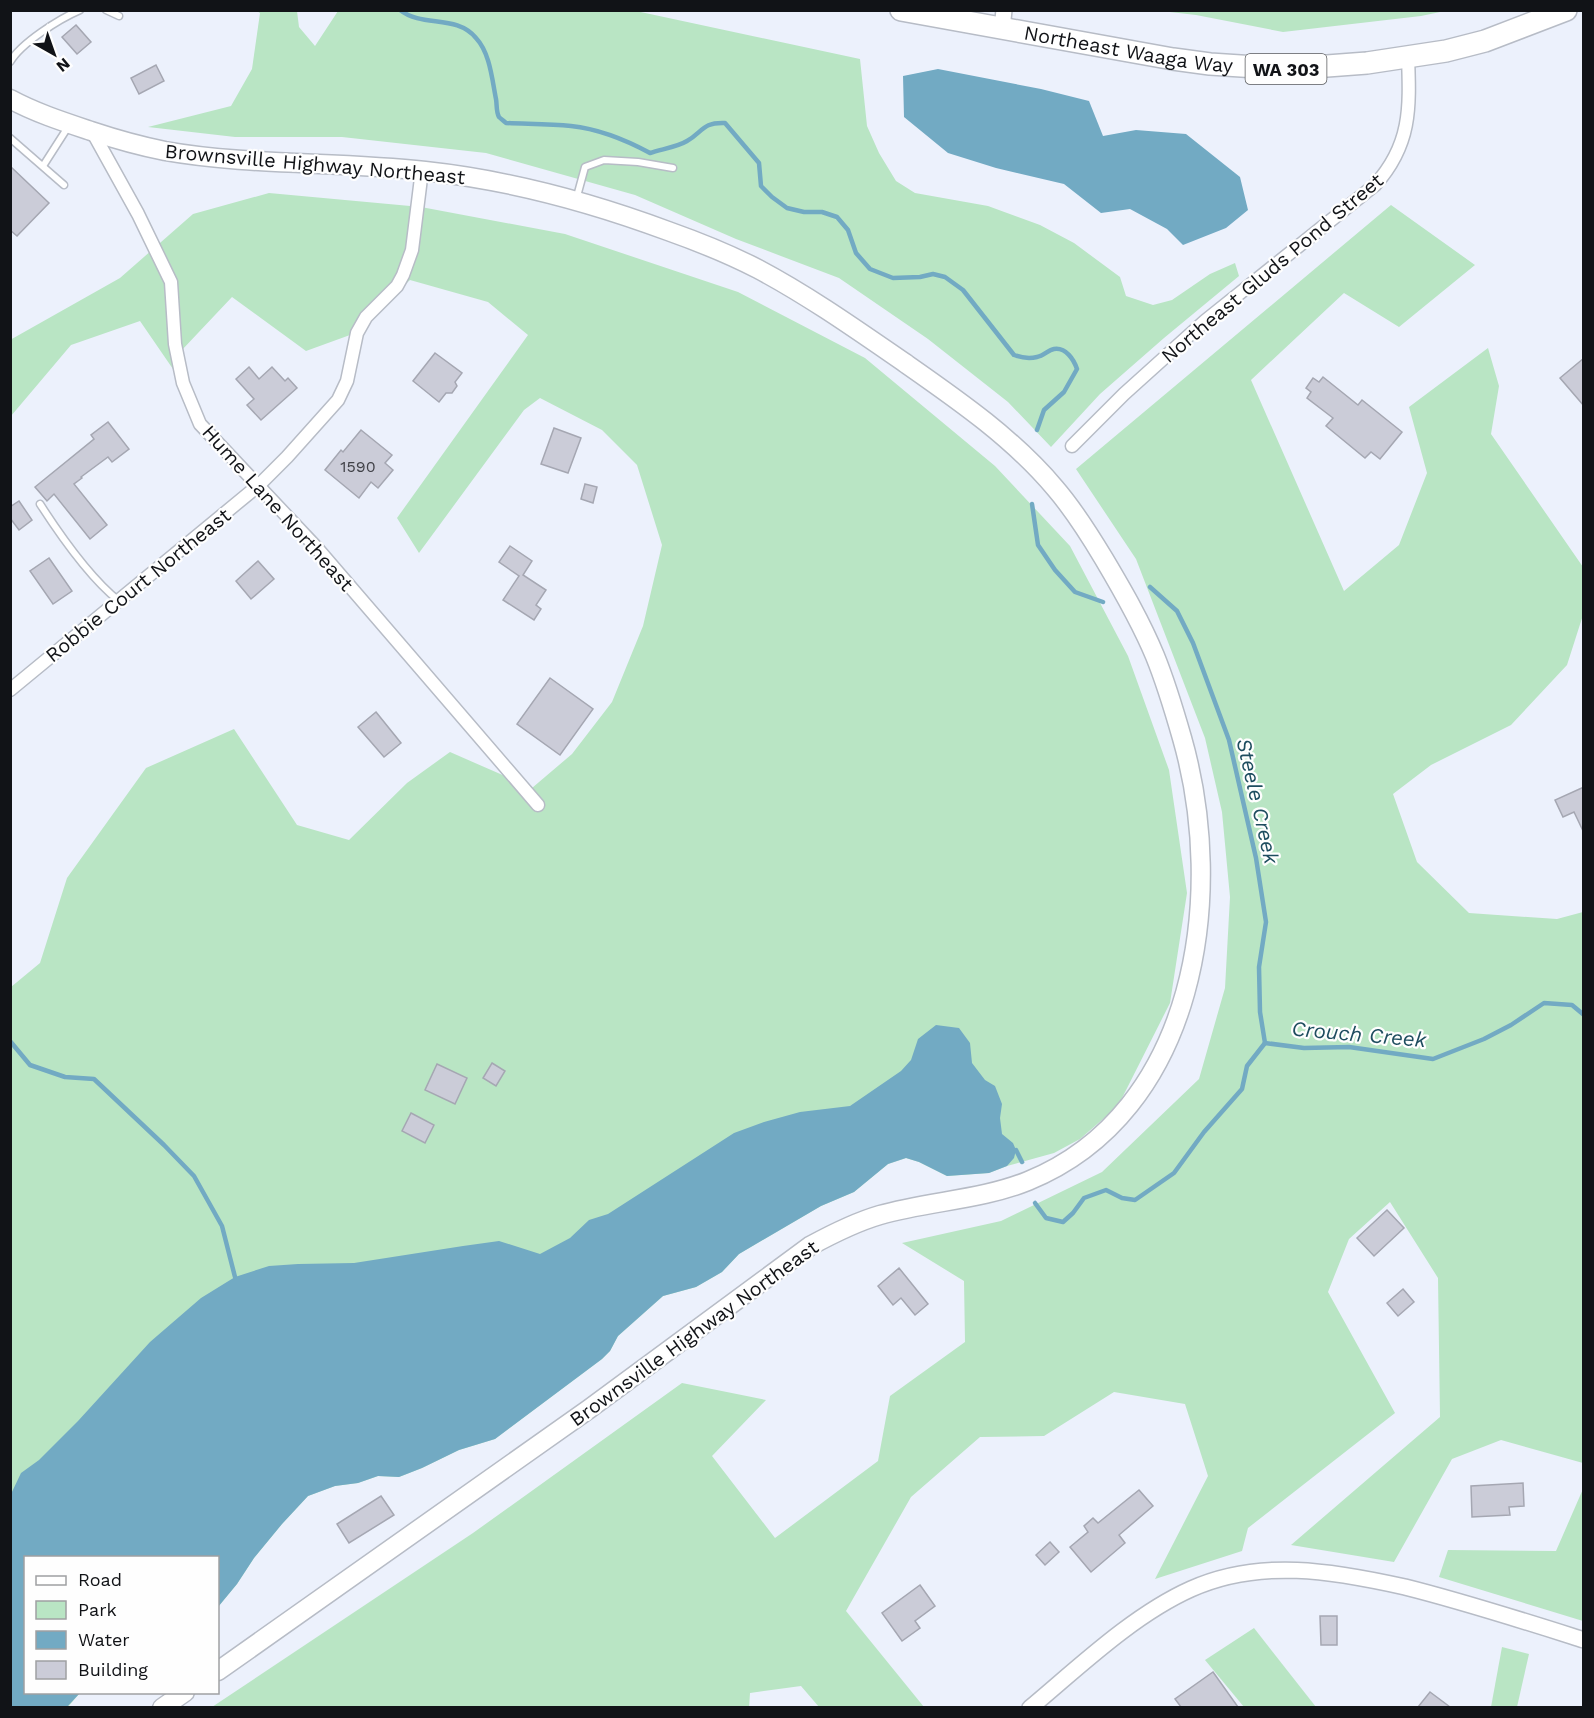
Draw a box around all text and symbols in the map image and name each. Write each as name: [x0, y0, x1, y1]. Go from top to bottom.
street label: Northeast Waaga Way: [1022, 20, 1234, 78]
north arrow: [24, 24, 84, 84]
text: N: [53, 54, 74, 76]
road number: WA 303: [1246, 54, 1326, 84]
street label: Brownsville Highway Northeast: [164, 139, 467, 189]
street label: Northeast Gluds Pond Street: [1156, 168, 1388, 368]
street label: Hume Lane Northeast: [197, 420, 359, 596]
house number: 1590: [340, 457, 376, 476]
street label: Robbie Court Northeast: [41, 503, 236, 667]
water label: Steele Creek: [1231, 736, 1285, 867]
water label: Crouch Creek: [1291, 1016, 1428, 1052]
street label: Brownsville Highway Northeast: [565, 1234, 824, 1431]
legend: [24, 1556, 219, 1694]
text: Road: [78, 1569, 122, 1590]
text: Park: [78, 1599, 117, 1620]
text: Water: [78, 1629, 130, 1650]
text: Building: [78, 1659, 148, 1680]

